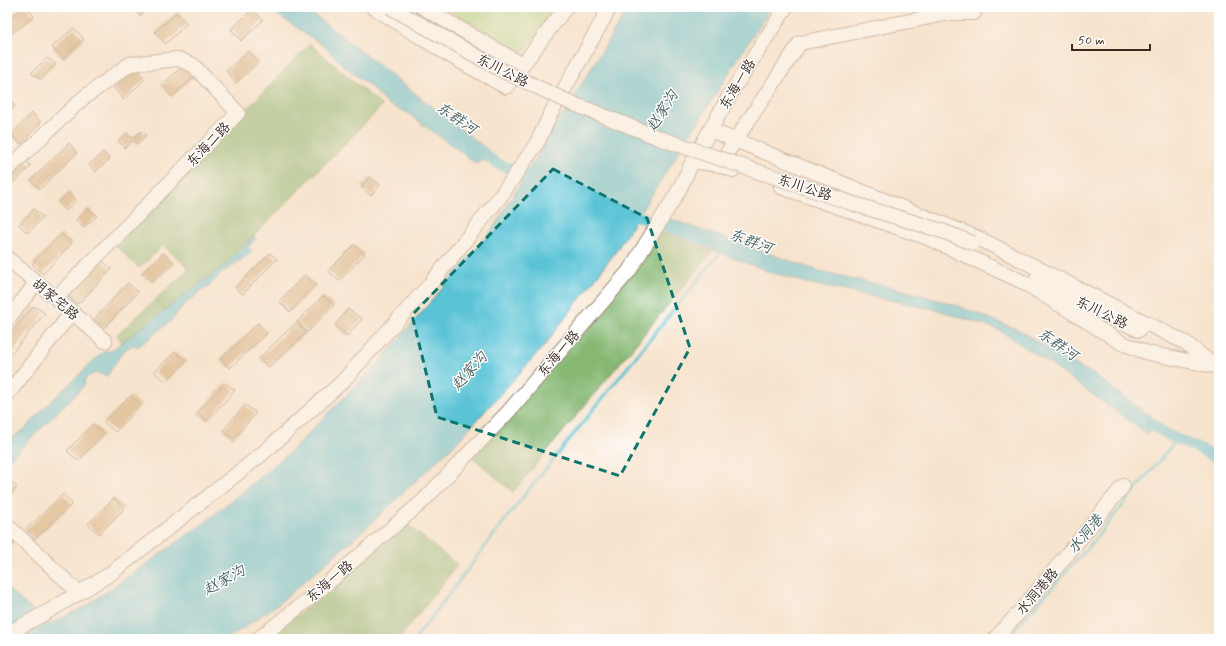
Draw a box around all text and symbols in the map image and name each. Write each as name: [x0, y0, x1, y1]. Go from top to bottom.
scale bar: [1072, 26, 1150, 52]
text: 50 m: [1078, 33, 1105, 49]
street label: 东川公路: [474, 50, 532, 92]
street label: 东海一路: [716, 56, 760, 113]
water label: 赵家沟: [642, 85, 684, 136]
water label: 东群河: [432, 98, 483, 141]
street label: 东海二路: [183, 118, 235, 171]
street label: 东川公路: [775, 171, 834, 205]
water label: 东群河: [726, 225, 778, 260]
street label: 胡家宅路: [28, 275, 83, 325]
street label: 东川公路: [1072, 293, 1131, 333]
water label: 东群河: [1033, 324, 1084, 368]
street label: 东海一路: [534, 327, 584, 381]
water label: 赵家沟: [447, 347, 494, 395]
water label: 水洞港: [1064, 509, 1109, 558]
street label: 东海一路: [302, 557, 357, 607]
water label: 赵家沟: [200, 560, 251, 601]
street label: 水洞港路: [1013, 564, 1063, 619]

